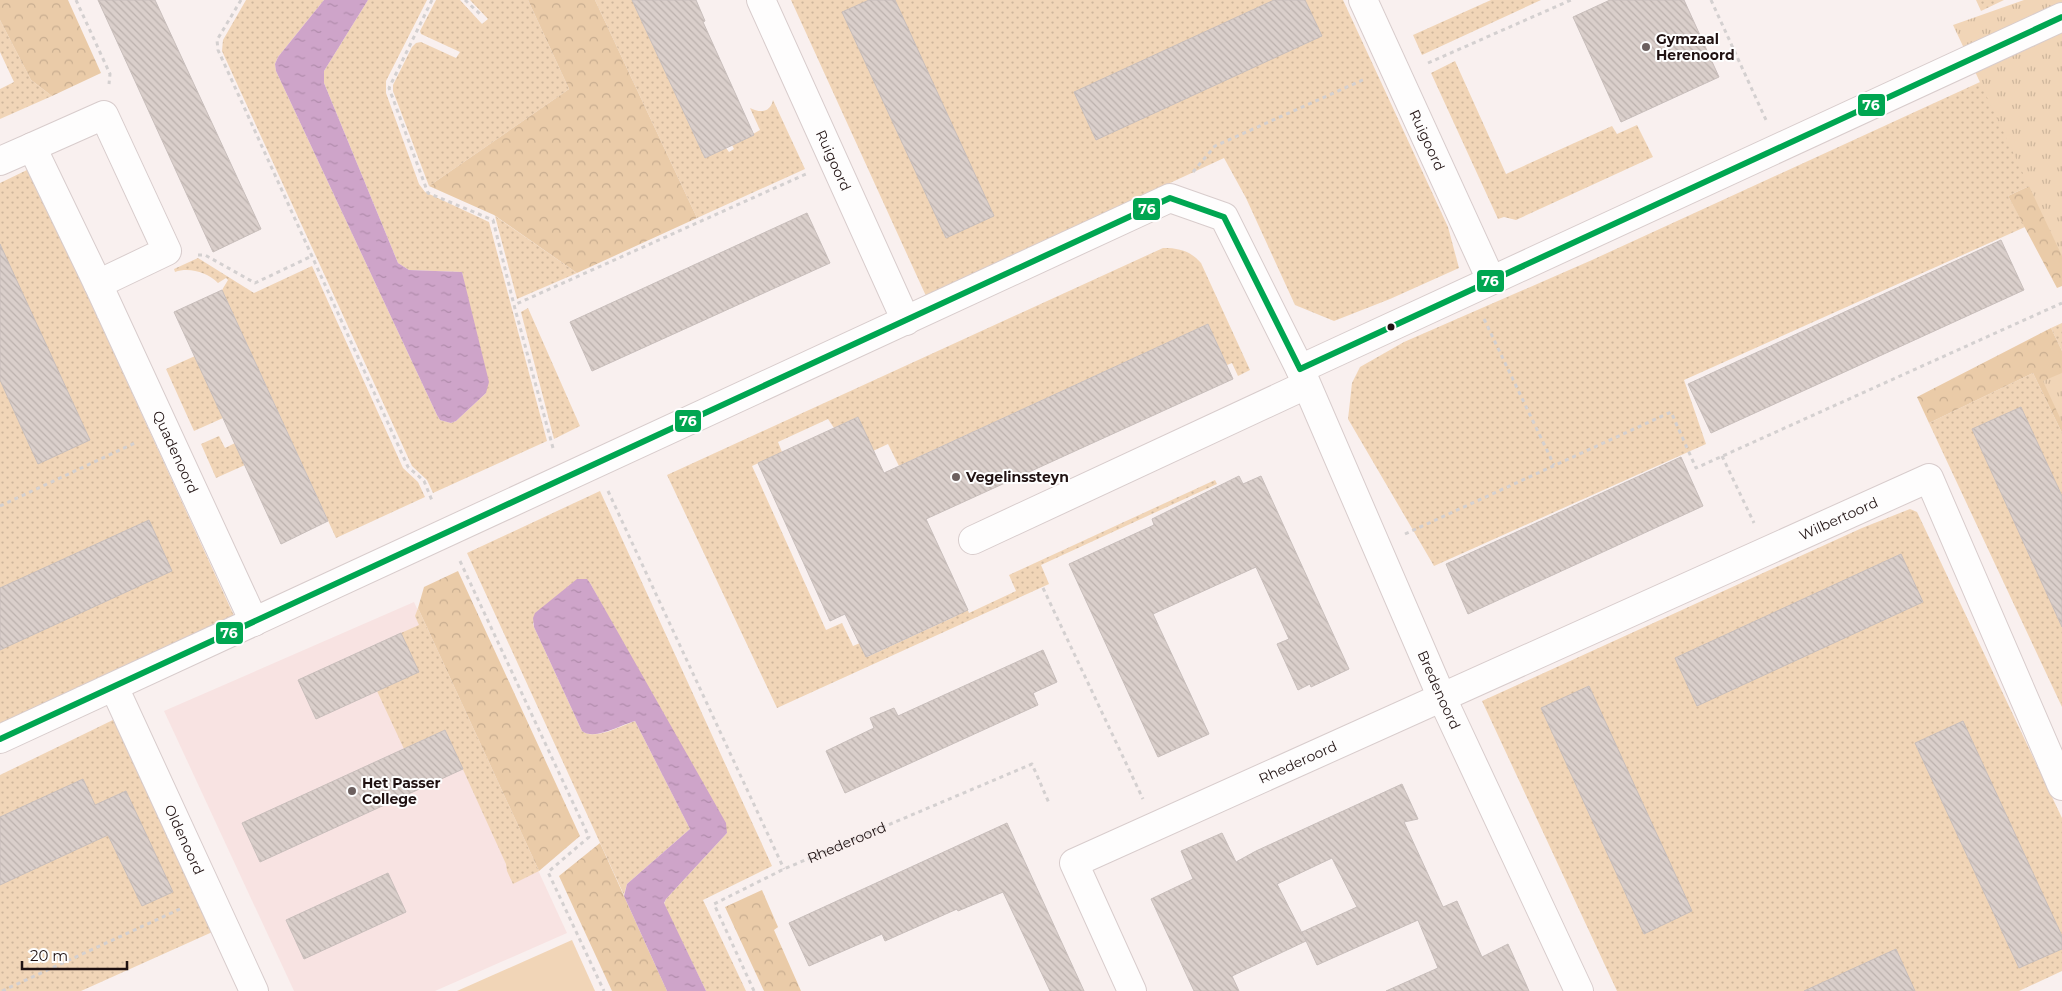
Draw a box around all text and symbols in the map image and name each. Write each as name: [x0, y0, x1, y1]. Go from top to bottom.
place label: Gymzaal Herenoord: [1656, 30, 1735, 64]
marker: Gymzaal Herenoord: [1640, 41, 1652, 53]
line badge: 76: [1857, 93, 1886, 117]
text: 76: [1862, 96, 1880, 114]
street label: Ruigoord: [1405, 107, 1449, 174]
street label: Ruigoord: [812, 127, 855, 194]
line badge: 76: [1132, 197, 1161, 221]
text: 76: [1138, 200, 1156, 218]
line badge: 76: [1476, 269, 1505, 293]
text: 76: [1481, 272, 1499, 290]
unlabelled marker: [1386, 322, 1396, 332]
street label: Quadenoord: [149, 408, 202, 496]
line badge: 76: [674, 409, 702, 433]
text: 76: [679, 412, 697, 430]
place label: Vegelinssteyn: [965, 468, 1069, 486]
marker: Vegelinssteyn: [950, 471, 962, 483]
street label: Wilbertoord: [1796, 493, 1881, 544]
line badge: 76: [215, 621, 244, 645]
text: 76: [220, 624, 238, 642]
street label: Bredenoord: [1414, 648, 1464, 732]
street label: Rhederoord: [1256, 737, 1340, 788]
place label: Het Passer College: [362, 774, 441, 808]
marker: Het Passer College: [346, 785, 358, 797]
street label: Oldenoord: [160, 802, 208, 878]
street label: Rhederoord: [804, 818, 889, 867]
scale bar: [22, 938, 128, 970]
text: 20 m: [30, 946, 68, 965]

